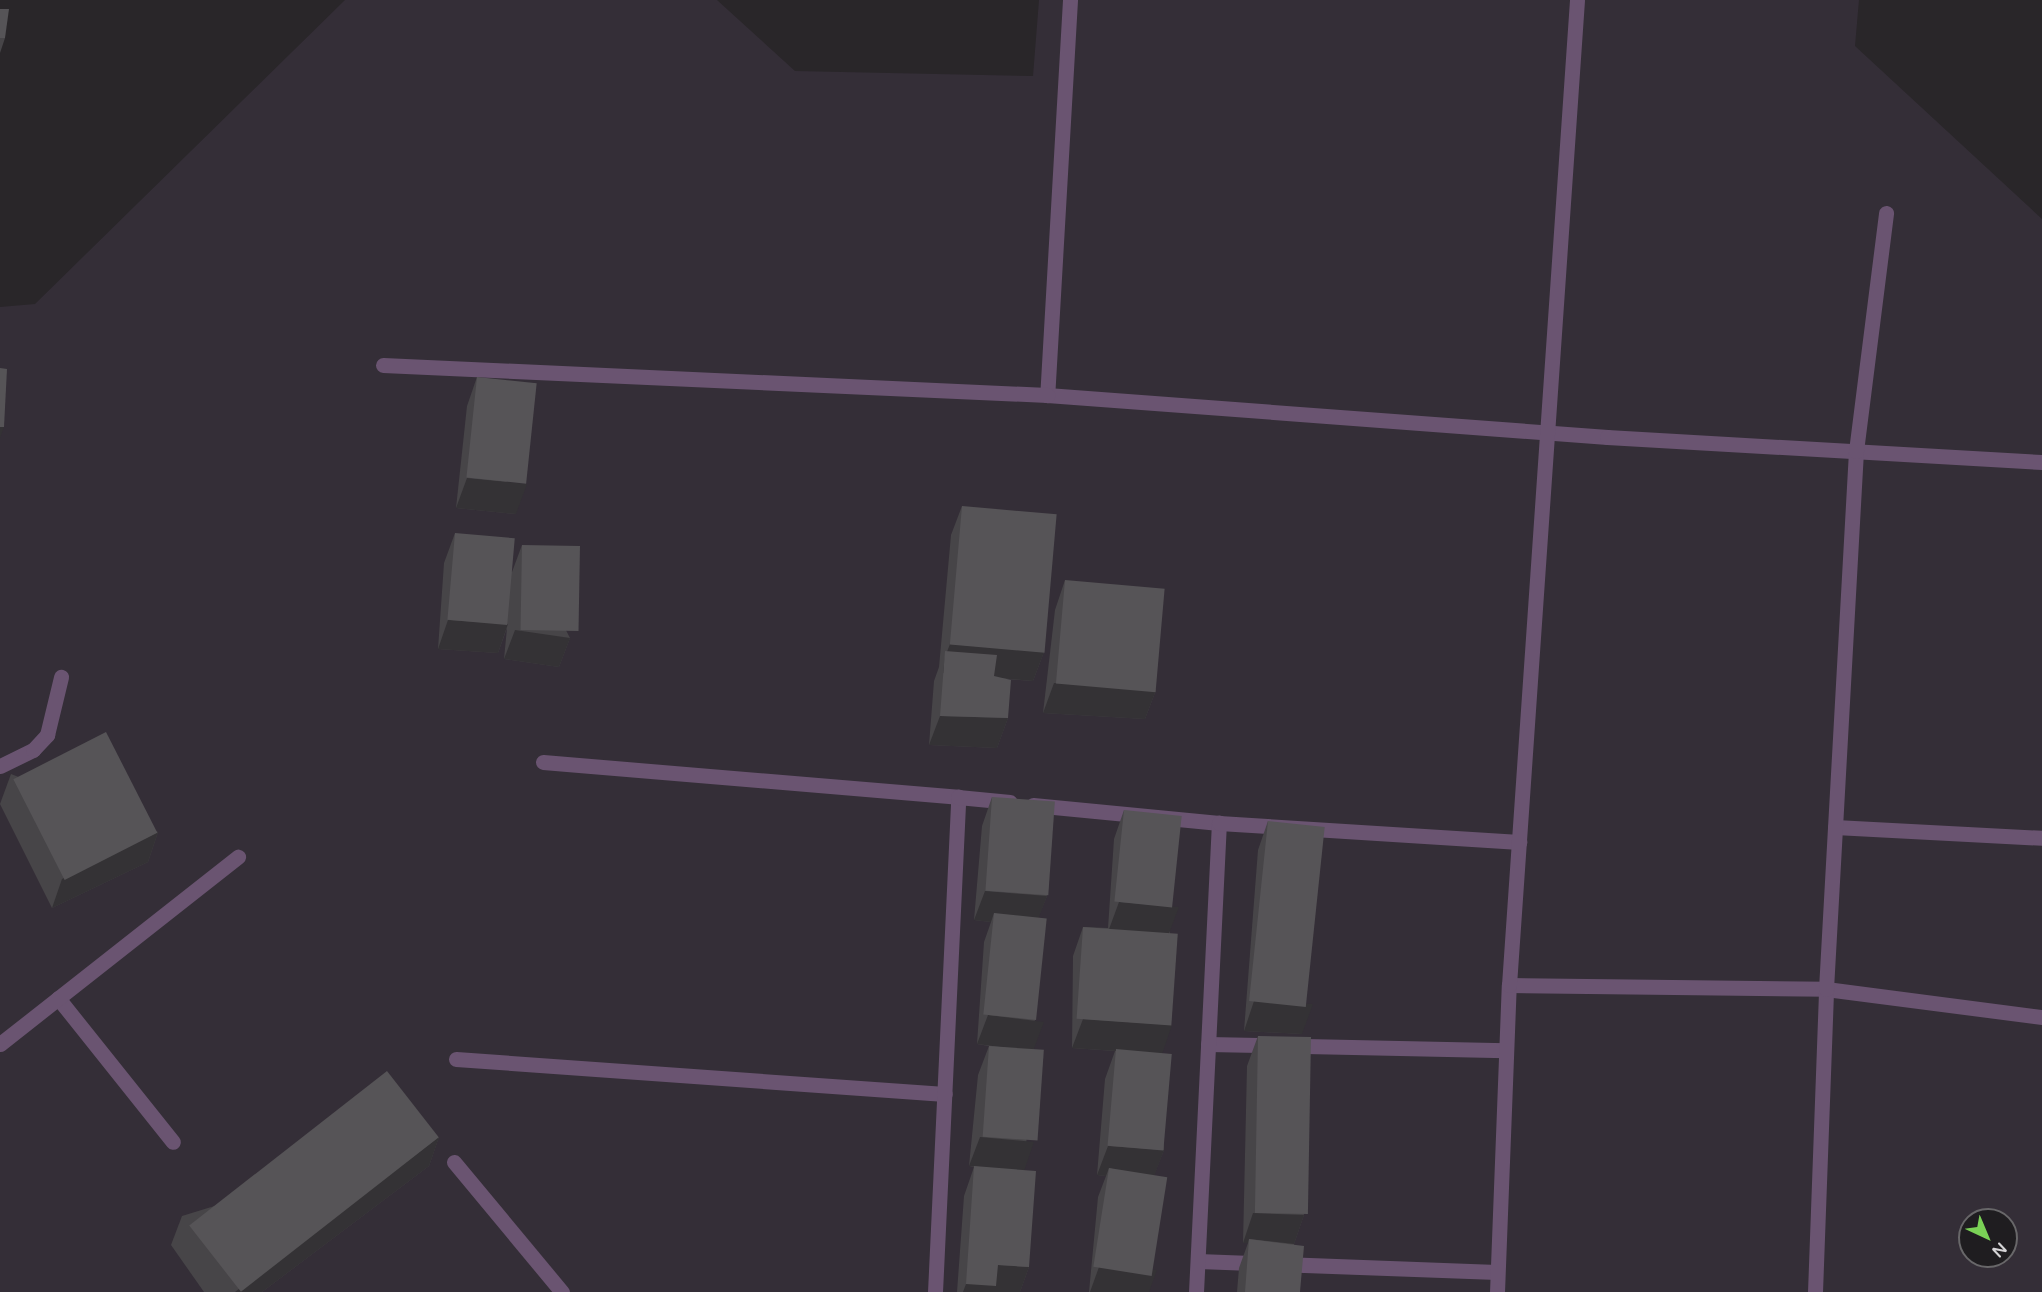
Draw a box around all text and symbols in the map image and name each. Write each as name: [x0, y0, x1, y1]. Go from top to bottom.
north arrow: [1958, 1208, 2018, 1268]
text: N: [1988, 1238, 2011, 1261]

